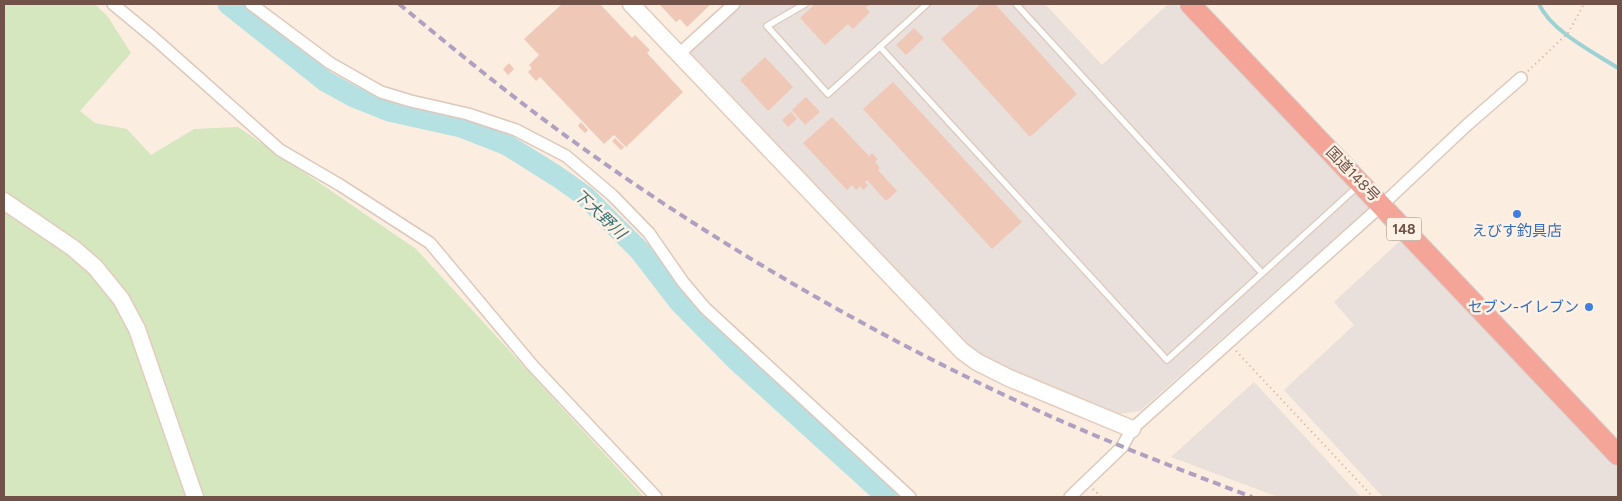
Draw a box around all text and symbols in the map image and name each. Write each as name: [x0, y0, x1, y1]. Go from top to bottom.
street label: 国道148号: [1322, 143, 1384, 205]
water label: 下大野川: [570, 185, 631, 244]
marker: えびす釣具店: [1511, 208, 1523, 220]
road number: 148: [1386, 218, 1422, 240]
place label: えびす釣具店: [1472, 222, 1562, 240]
place label: セブン-イレブン: [1468, 298, 1579, 316]
marker: セブン-イレブン: [1583, 301, 1595, 313]

